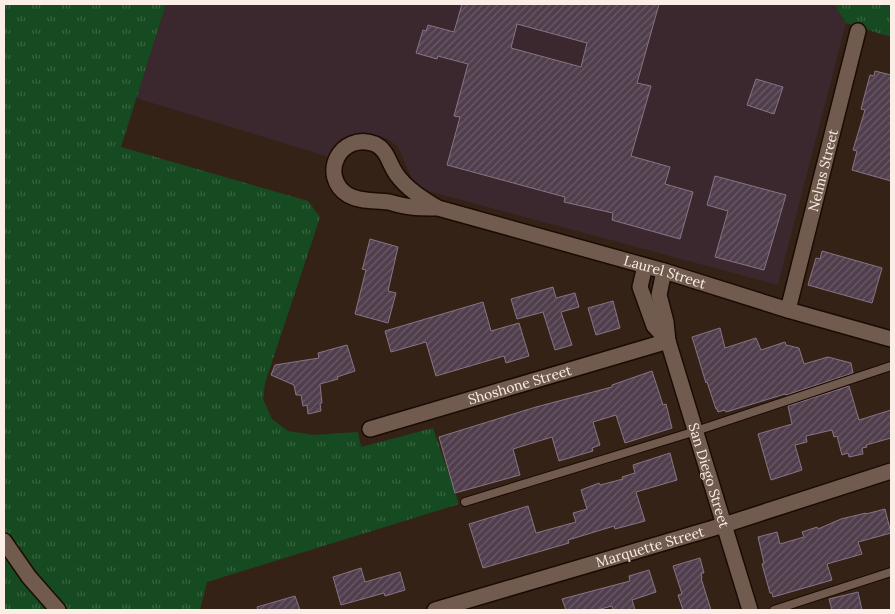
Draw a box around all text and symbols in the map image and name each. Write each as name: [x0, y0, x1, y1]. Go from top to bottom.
street label: Nelms Street: [804, 127, 842, 213]
street label: Laurel Street: [622, 251, 709, 293]
street label: Shoshone Street: [466, 361, 574, 409]
street label: San Diego Street: [685, 421, 734, 531]
street label: Marquette Street: [594, 522, 707, 571]

